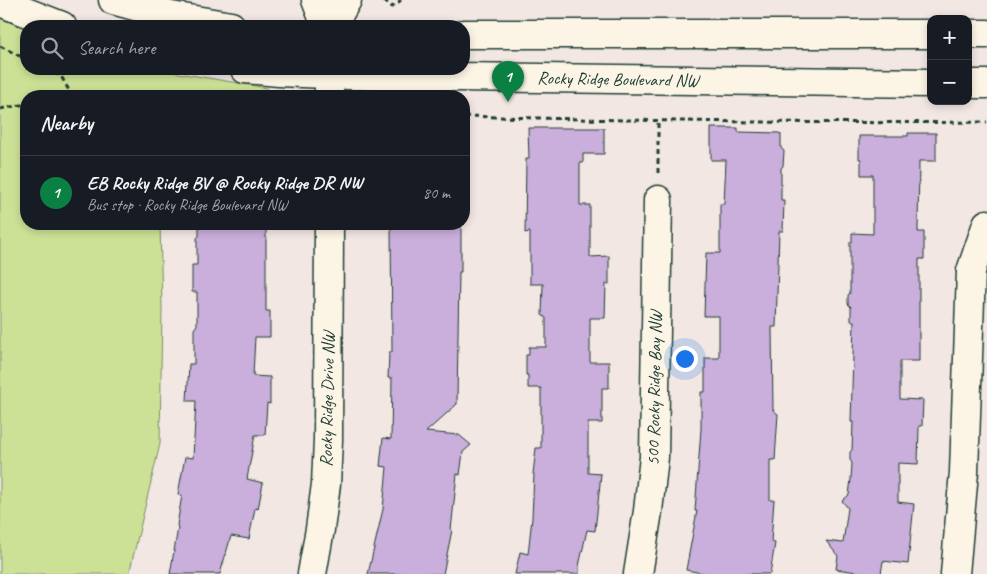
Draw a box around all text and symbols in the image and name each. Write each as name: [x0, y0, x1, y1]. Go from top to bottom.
map controls: [927, 15, 972, 105]
button: +: [927, 15, 972, 60]
search box: [20, 20, 470, 75]
icon: search: [38, 34, 66, 62]
text: Search here: [78, 36, 155, 60]
button: −: [927, 60, 972, 105]
pin: 1: [492, 61, 524, 102]
street label: Rocky Ridge Boulevard NW: [537, 67, 701, 91]
text: Nearby: [40, 110, 93, 136]
text: EB Rocky Ridge BV @ Rocky Ridge DR NW: [87, 171, 363, 195]
text: 1: [52, 183, 60, 203]
text: 80 m: [423, 183, 450, 203]
text: Bus stop · Rocky Ridge Boulevard NW: [87, 195, 288, 215]
street label: 500 Rocky Ridge Bay NW: [642, 308, 666, 466]
street label: Rocky Ridge Drive NW: [315, 329, 339, 467]
your location: [672, 346, 698, 372]

